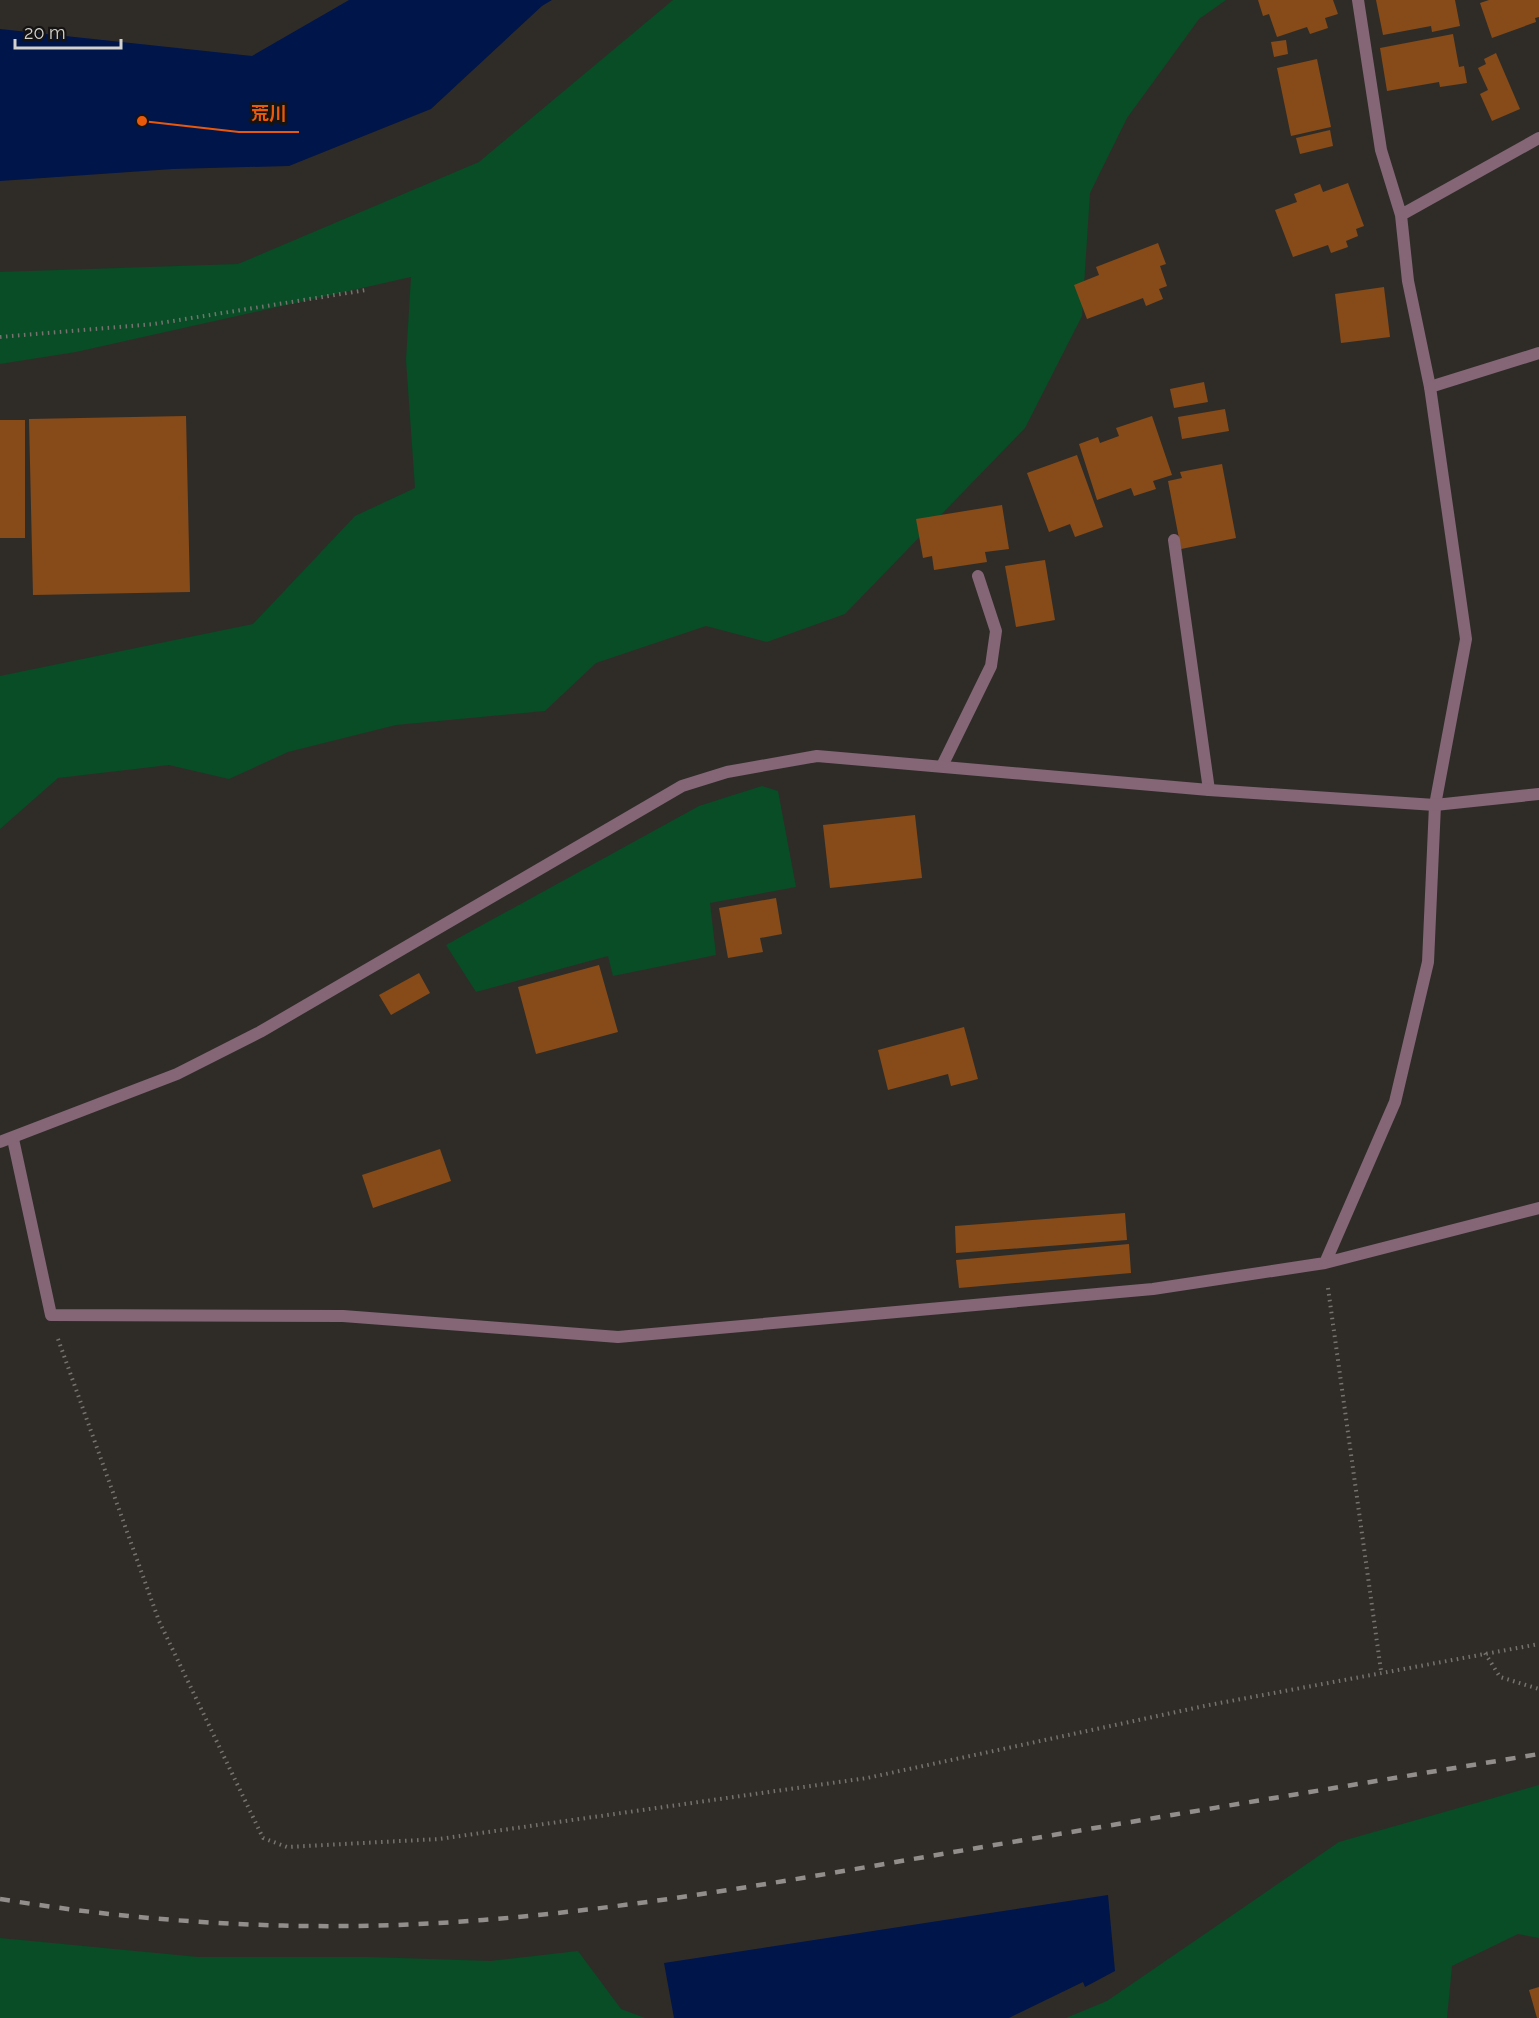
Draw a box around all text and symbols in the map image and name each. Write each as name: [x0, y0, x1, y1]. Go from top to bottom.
scale bar: [15, 12, 122, 50]
text: 20 m: [24, 22, 66, 43]
callout: 荒川: [239, 96, 299, 132]
text: 荒川: [251, 103, 287, 124]

